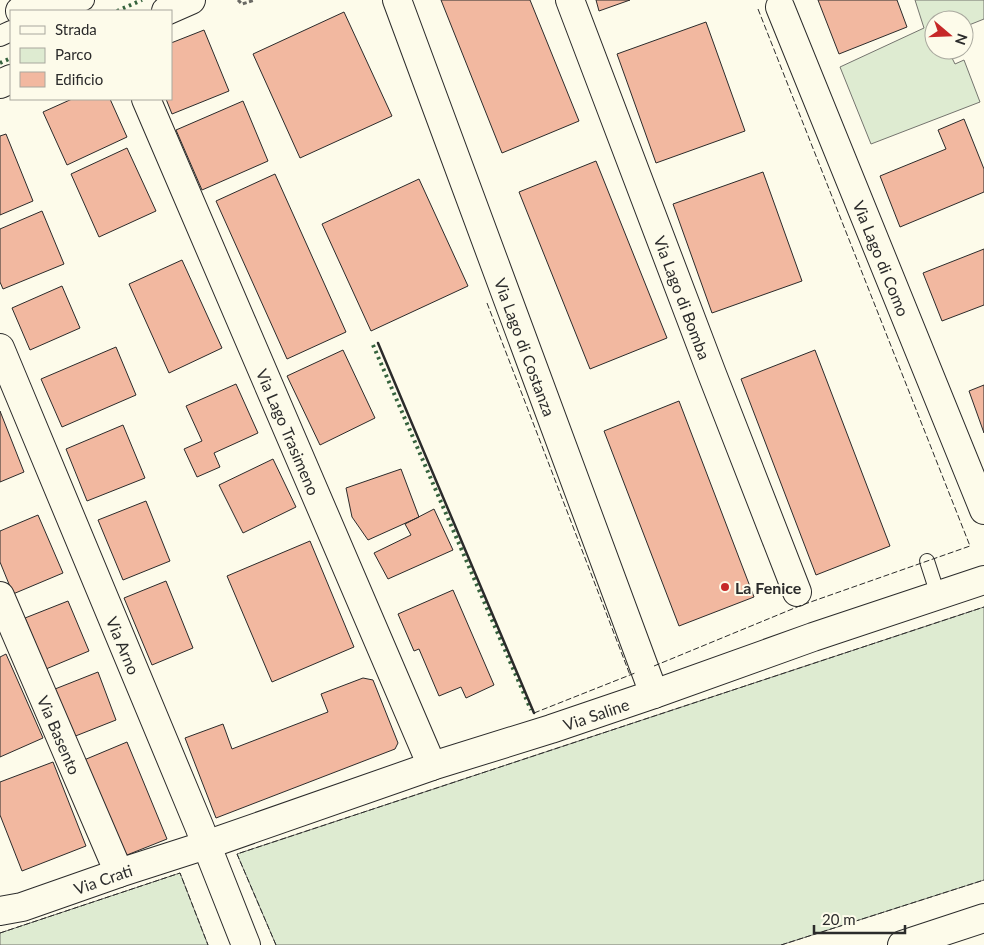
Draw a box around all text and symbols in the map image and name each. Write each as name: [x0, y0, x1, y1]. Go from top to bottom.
legend: [10, 10, 172, 100]
north arrow: [924, 10, 974, 60]
text: Strada: [55, 20, 97, 38]
text: N: [952, 32, 972, 47]
text: Parco: [55, 45, 92, 63]
text: Edificio: [55, 70, 103, 88]
street label: Via Lago di Como: [850, 198, 914, 319]
street label: Via Lago di Bomba: [651, 233, 715, 362]
street label: Via Lago di Costanza: [491, 275, 560, 419]
street label: Via Lago Trasimeno: [253, 366, 324, 498]
place label: La Fenice: [735, 578, 802, 597]
marker: La Fenice: [719, 581, 731, 593]
street label: Via Arno: [103, 614, 144, 677]
street label: Via Basento: [34, 692, 85, 777]
street label: Via Saline: [561, 694, 631, 734]
street label: Via Crati: [71, 860, 135, 898]
scale bar: [814, 902, 905, 934]
text: 20 m: [822, 910, 856, 928]

